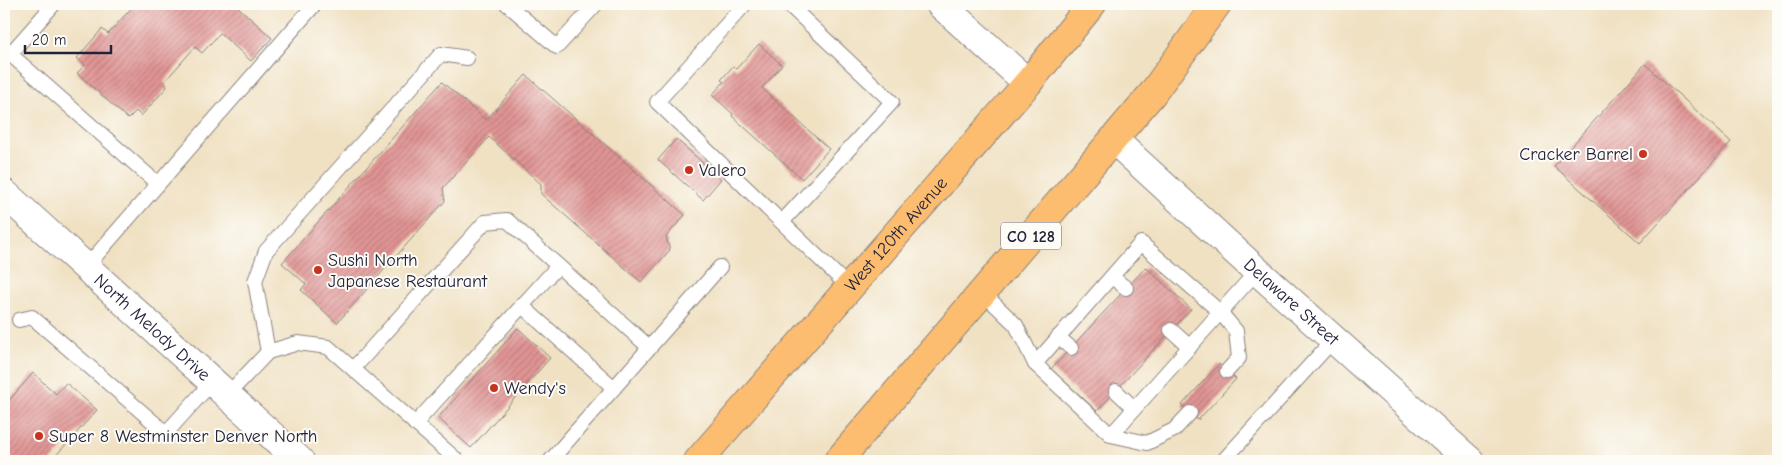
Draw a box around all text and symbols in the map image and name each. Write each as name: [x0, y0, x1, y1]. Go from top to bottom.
scale bar: [25, 22, 111, 54]
text: 20 m: [32, 31, 66, 49]
place label: Cracker Barrel: [1519, 144, 1633, 165]
marker: Cracker Barrel: [1637, 148, 1649, 160]
place label: Valero: [699, 160, 746, 181]
marker: Valero: [683, 164, 695, 176]
street label: West 120th Avenue: [841, 173, 952, 296]
road number: CO 128: [1001, 222, 1061, 250]
place label: Sushi North Japanese Restaurant: [328, 250, 488, 292]
street label: Delaware Street: [1239, 254, 1344, 350]
marker: Sushi North Japanese Restaurant: [312, 264, 324, 276]
street label: North Melody Drive: [90, 270, 214, 386]
place label: Wendy's: [504, 378, 566, 399]
marker: Wendy's: [488, 382, 500, 394]
place label: Super 8 Westminster Denver North: [49, 426, 317, 447]
marker: Super 8 Westminster Denver North: [33, 430, 45, 442]

